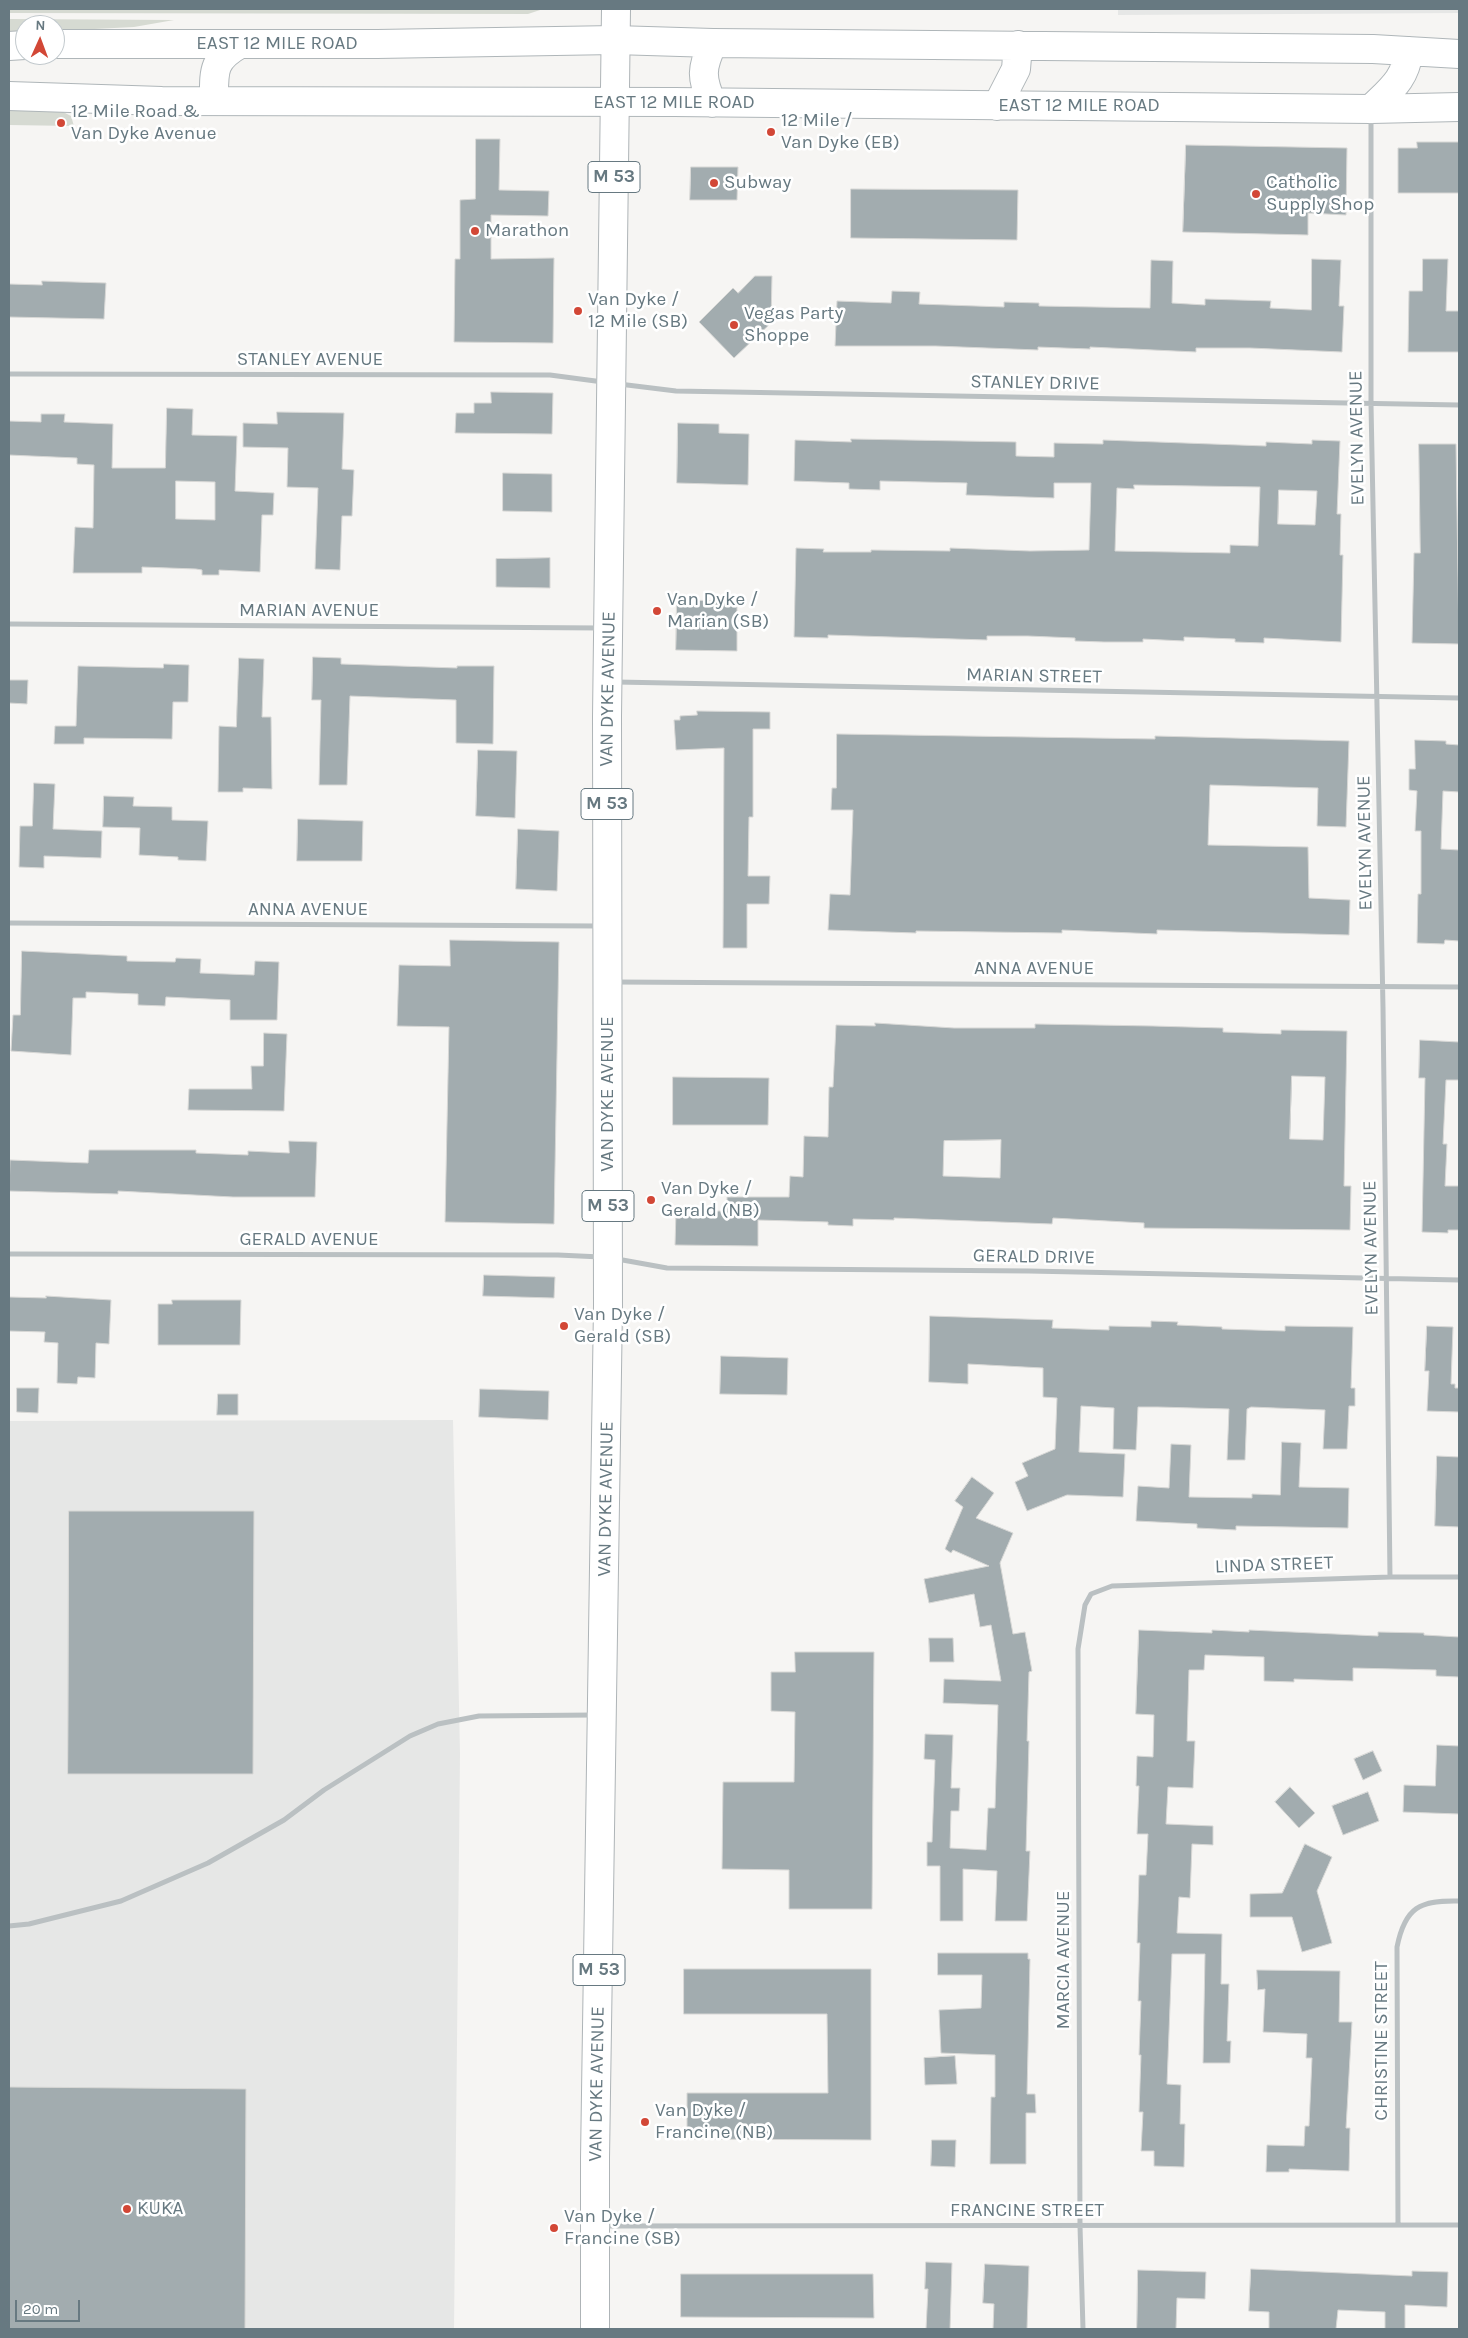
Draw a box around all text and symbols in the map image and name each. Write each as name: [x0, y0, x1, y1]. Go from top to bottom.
north arrow: [15, 15, 65, 65]
text: N: [35, 17, 46, 34]
street label: EAST 12 MILE ROAD: [196, 33, 358, 55]
street label: EAST 12 MILE ROAD: [593, 92, 755, 114]
street label: EAST 12 MILE ROAD: [998, 95, 1160, 117]
place label: 12 Mile Road & Van Dyke Avenue: [71, 101, 216, 145]
place label: 12 Mile / Van Dyke (EB): [781, 110, 900, 154]
marker: 12 Mile Road & Van Dyke Avenue: [55, 117, 67, 129]
marker: 12 Mile / Van Dyke (EB): [765, 126, 777, 138]
road number: M 53: [588, 162, 640, 192]
place label: Subway: [724, 172, 791, 194]
place label: Catholic Supply Shop: [1266, 172, 1374, 216]
marker: Subway: [708, 177, 720, 189]
marker: Catholic Supply Shop: [1250, 188, 1262, 200]
place label: Marathon: [485, 220, 569, 242]
marker: Marathon: [469, 225, 481, 237]
place label: Van Dyke / 12 Mile (SB): [588, 289, 688, 333]
place label: Vegas Party Shoppe: [744, 303, 843, 347]
marker: Van Dyke / 12 Mile (SB): [572, 305, 584, 317]
marker: Vegas Party Shoppe: [728, 319, 740, 331]
street label: STANLEY AVENUE: [237, 349, 383, 371]
street label: STANLEY DRIVE: [970, 370, 1100, 396]
street label: EVELYN AVENUE: [1344, 370, 1370, 506]
place label: Van Dyke / Marian (SB): [667, 589, 769, 633]
street label: MARIAN AVENUE: [239, 600, 379, 622]
marker: Van Dyke / Marian (SB): [651, 605, 663, 617]
street label: VAN DYKE AVENUE: [595, 611, 621, 767]
street label: MARIAN STREET: [966, 663, 1102, 689]
street label: EVELYN AVENUE: [1352, 775, 1378, 911]
road number: M 53: [581, 789, 633, 820]
street label: ANNA AVENUE: [248, 899, 368, 921]
street label: ANNA AVENUE: [974, 958, 1094, 980]
street label: VAN DYKE AVENUE: [597, 1016, 619, 1172]
place label: Van Dyke / Gerald (NB): [661, 1178, 760, 1222]
street label: EVELYN AVENUE: [1358, 1180, 1384, 1316]
road number: M 53: [582, 1190, 634, 1222]
marker: Van Dyke / Gerald (NB): [645, 1194, 657, 1206]
street label: GERALD AVENUE: [239, 1229, 379, 1251]
street label: GERALD DRIVE: [973, 1245, 1095, 1269]
place label: Van Dyke / Gerald (SB): [574, 1304, 671, 1348]
marker: Van Dyke / Gerald (SB): [558, 1320, 570, 1332]
street label: VAN DYKE AVENUE: [593, 1421, 619, 1577]
street label: LINDA STREET: [1214, 1552, 1334, 1578]
street label: MARCIA AVENUE: [1053, 1891, 1075, 2029]
road number: M 53: [573, 1954, 625, 1986]
street label: CHRISTINE STREET: [1371, 1961, 1393, 2121]
street label: VAN DYKE AVENUE: [584, 2006, 610, 2162]
place label: Van Dyke / Francine (NB): [655, 2100, 773, 2144]
marker: Van Dyke / Francine (NB): [639, 2116, 651, 2128]
place label: KUKA: [137, 2198, 183, 2220]
street label: FRANCINE STREET: [950, 2200, 1104, 2222]
marker: KUKA: [121, 2203, 133, 2215]
place label: Van Dyke / Francine (SB): [564, 2206, 681, 2250]
marker: Van Dyke / Francine (SB): [548, 2222, 560, 2234]
scale bar: [18, 2290, 82, 2322]
text: 20 m: [23, 2300, 58, 2318]

